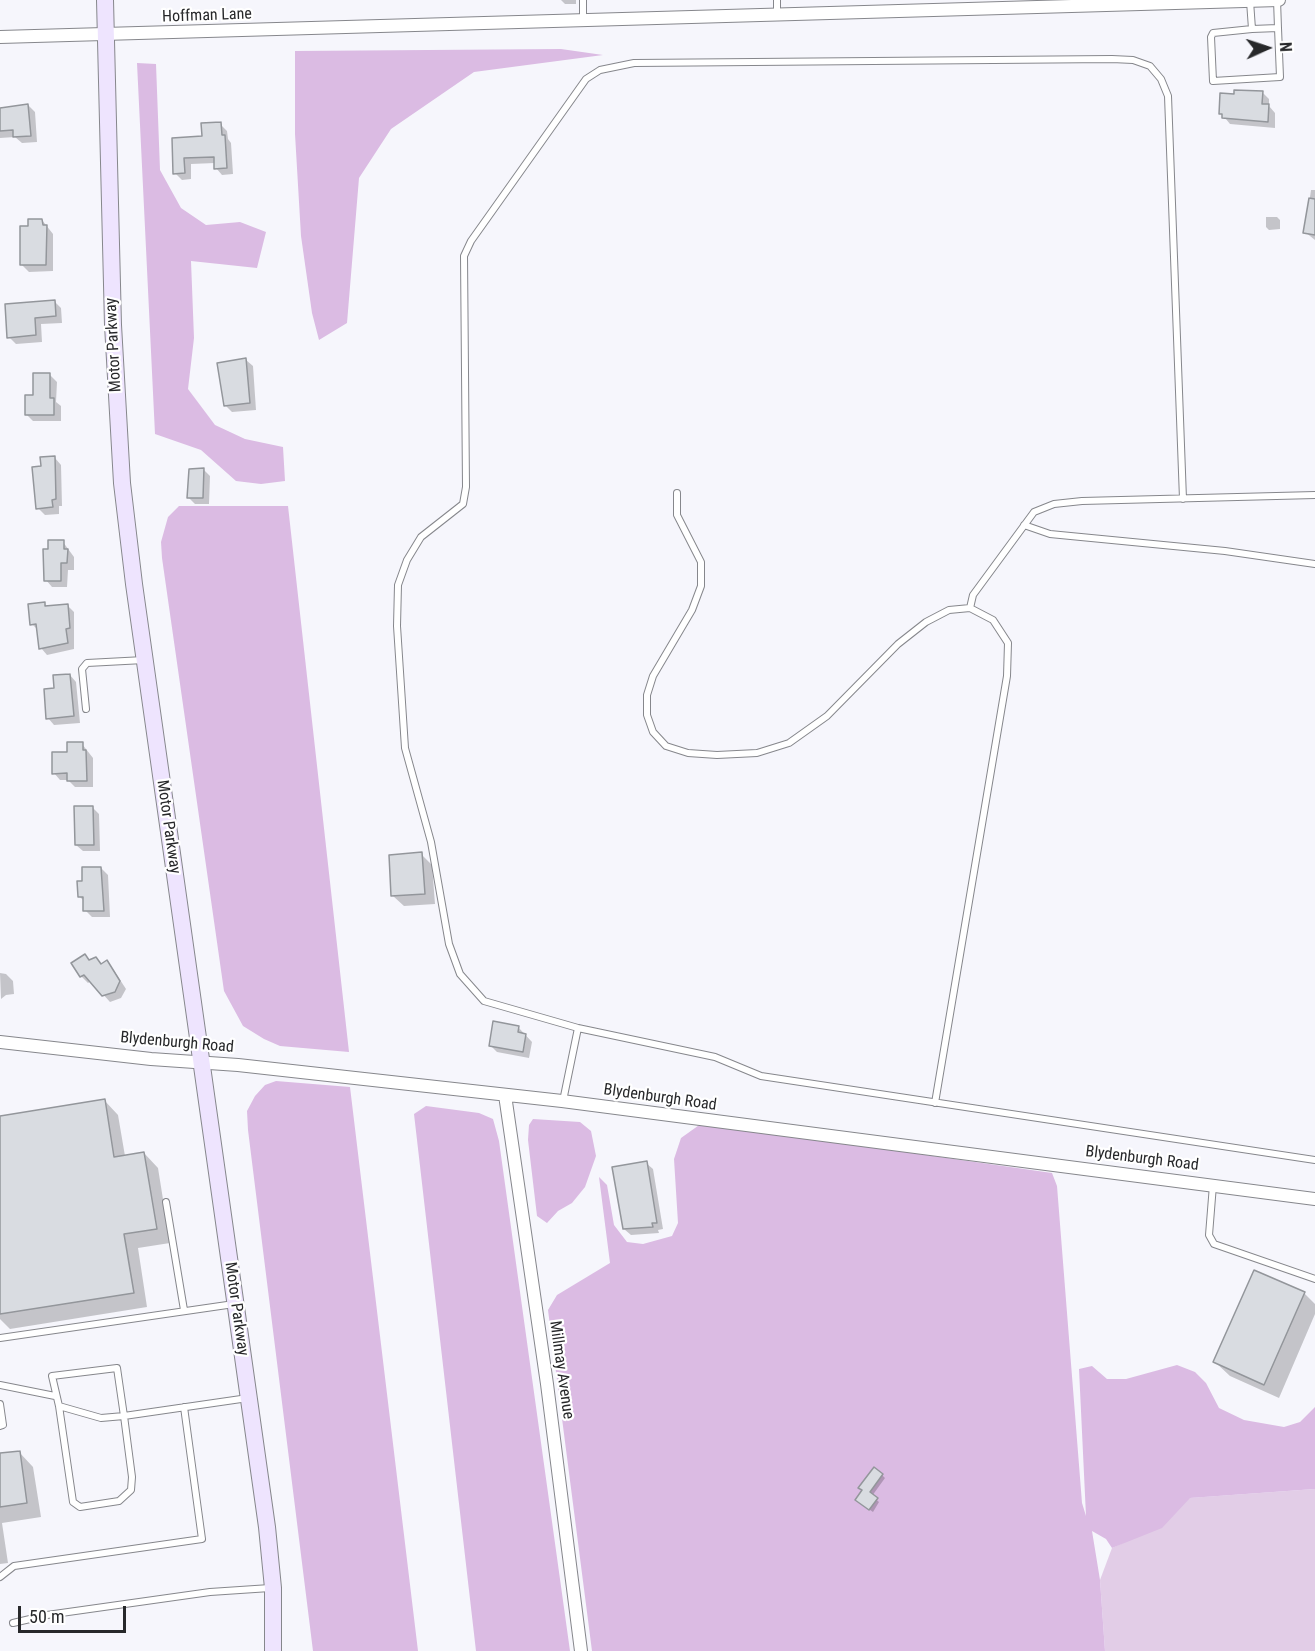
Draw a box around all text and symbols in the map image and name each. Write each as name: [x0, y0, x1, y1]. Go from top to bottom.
street label: Hoffman Lane: [162, 5, 252, 27]
north arrow: [1237, 18, 1297, 78]
text: N: [1276, 42, 1295, 52]
street label: Motor Parkway: [102, 297, 126, 393]
street label: Motor Parkway: [152, 779, 184, 875]
street label: Blydenburgh Road: [119, 1028, 235, 1058]
street label: Blydenburgh Road: [602, 1081, 718, 1115]
street label: Blydenburgh Road: [1084, 1143, 1200, 1175]
street label: Motor Parkway: [220, 1261, 252, 1357]
street label: Millmay Avenue: [545, 1320, 577, 1420]
scale bar: [21, 1594, 129, 1632]
text: 50 m: [29, 1606, 64, 1627]

